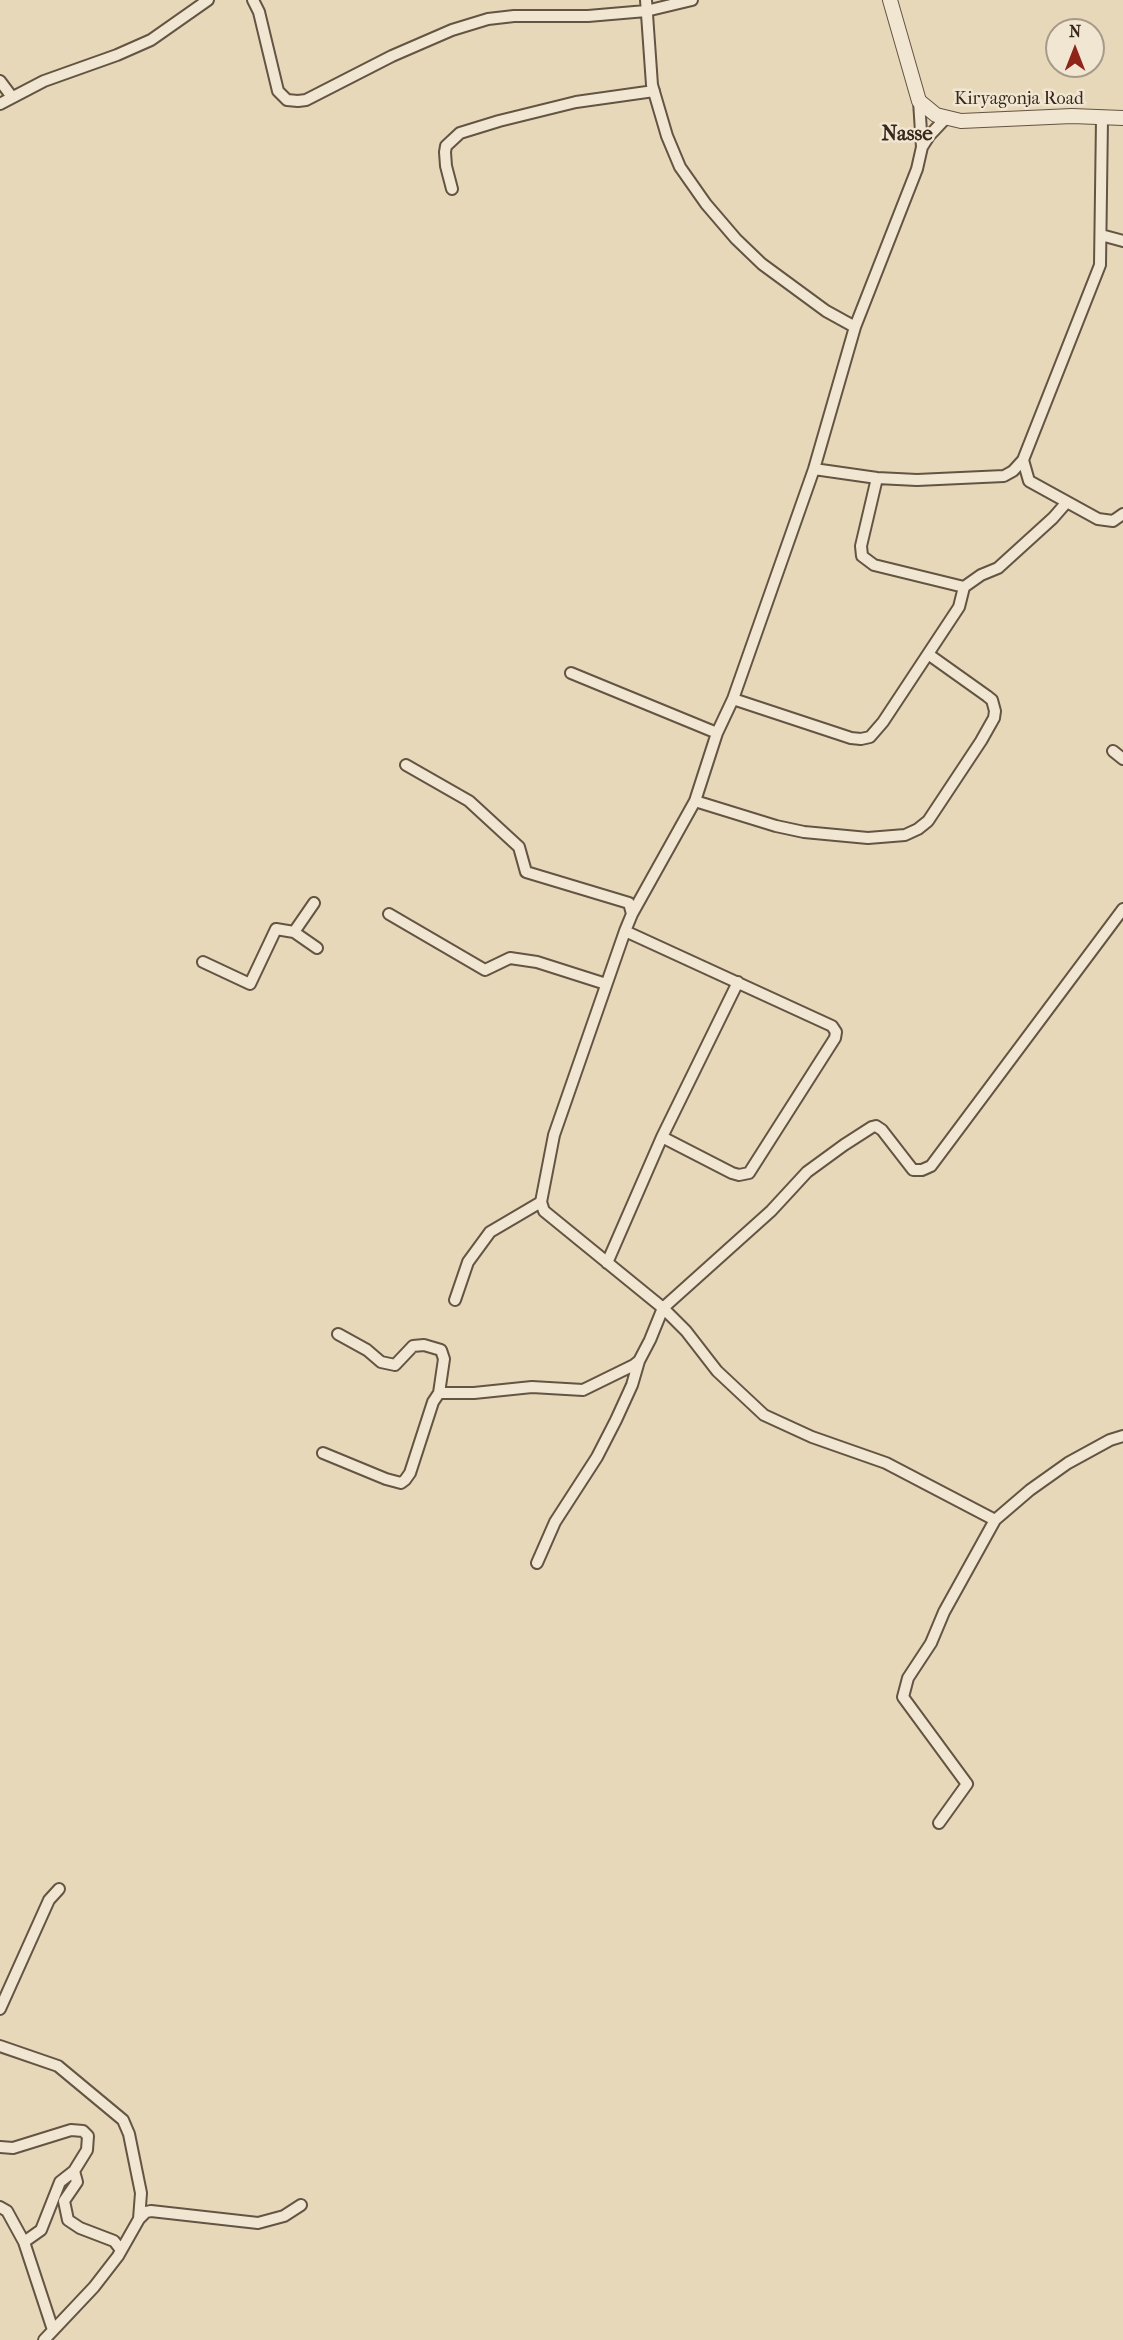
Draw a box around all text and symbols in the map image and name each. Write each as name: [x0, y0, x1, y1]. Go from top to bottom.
north arrow: [1045, 18, 1105, 78]
text: N: [1069, 22, 1081, 41]
street label: Kiryagonja Road: [954, 89, 1084, 111]
district label: Nasse: [881, 122, 933, 148]

